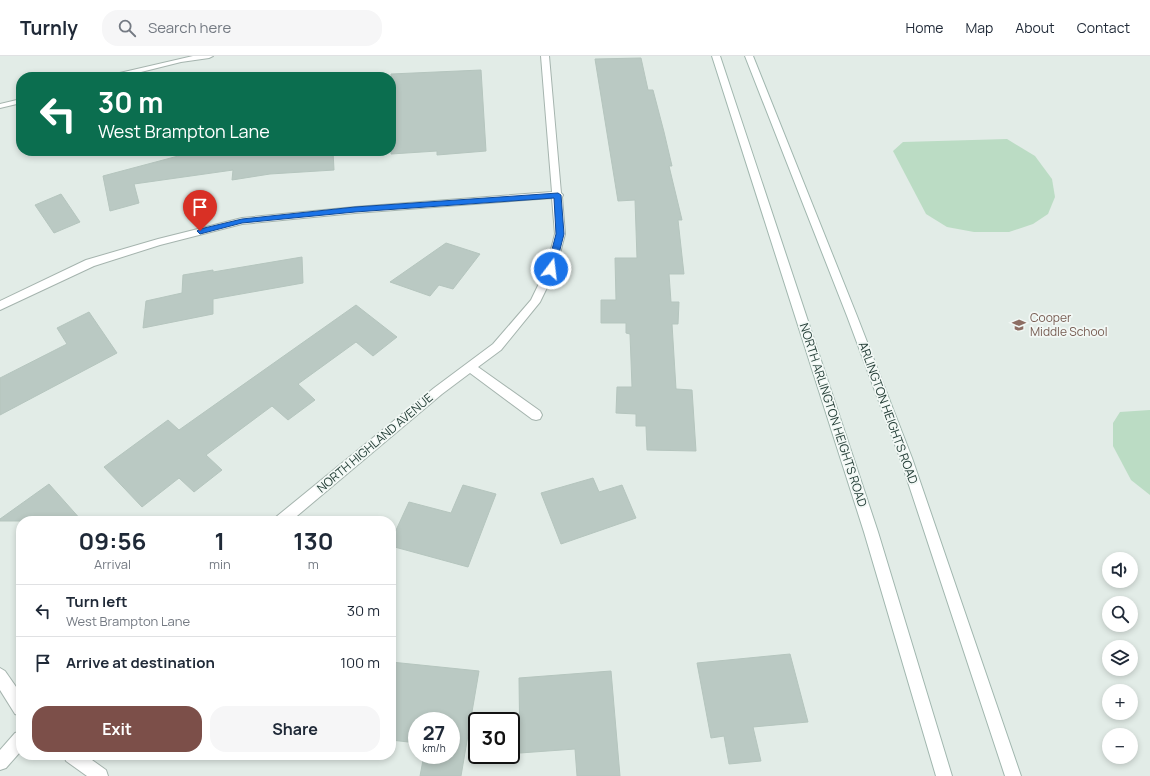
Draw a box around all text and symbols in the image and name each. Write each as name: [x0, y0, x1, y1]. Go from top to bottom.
search box: [102, 10, 382, 46]
text: Turnly: [20, 15, 78, 41]
icon: search: [116, 17, 138, 39]
text: Search here: [148, 17, 231, 38]
text: Home: [906, 18, 943, 37]
text: Map: [965, 18, 993, 37]
text: About: [1015, 18, 1055, 37]
text: Contact: [1077, 18, 1130, 37]
text: 30 m: [98, 83, 163, 121]
icon: left: [32, 88, 84, 140]
text: West Brampton Lane: [98, 119, 270, 143]
pin: [183, 190, 217, 231]
icon: arrive: [189, 196, 211, 218]
position arrow: [530, 248, 572, 290]
place label: Cooper Middle School: [1030, 309, 1108, 340]
school or university icon: Cooper Middle School: [1011, 317, 1027, 333]
street label: NORTH ARLINGTON HEIGHTS ROAD: [796, 321, 871, 509]
street label: ARLINGTON HEIGHTS ROAD: [855, 339, 922, 486]
street label: NORTH HIGHLAND AVENUE: [313, 389, 436, 496]
text: 09:56: [79, 524, 146, 557]
text: 1: [215, 524, 225, 557]
text: 130: [293, 524, 333, 557]
map controls: [1102, 552, 1138, 764]
button: sound: [1102, 552, 1138, 588]
text: Arrival: [94, 555, 131, 573]
text: min: [209, 555, 231, 573]
text: m: [308, 555, 319, 573]
text: Turn left: [66, 591, 128, 612]
button: search: [1102, 596, 1138, 632]
icon: left: [32, 600, 54, 622]
text: 30 m: [347, 600, 380, 621]
text: West Brampton Lane: [66, 612, 190, 630]
button: layers: [1102, 640, 1138, 676]
icon: arrive: [32, 652, 54, 674]
text: Arrive at destination: [66, 652, 215, 673]
text: 100 m: [340, 652, 380, 673]
button: +: [1102, 684, 1138, 720]
button: Exit: [32, 706, 202, 752]
button: Share: [210, 706, 380, 752]
speed limit sign: 30: [468, 712, 520, 764]
text: 27: [423, 719, 445, 746]
button: −: [1102, 728, 1138, 764]
text: km/h: [422, 741, 446, 755]

